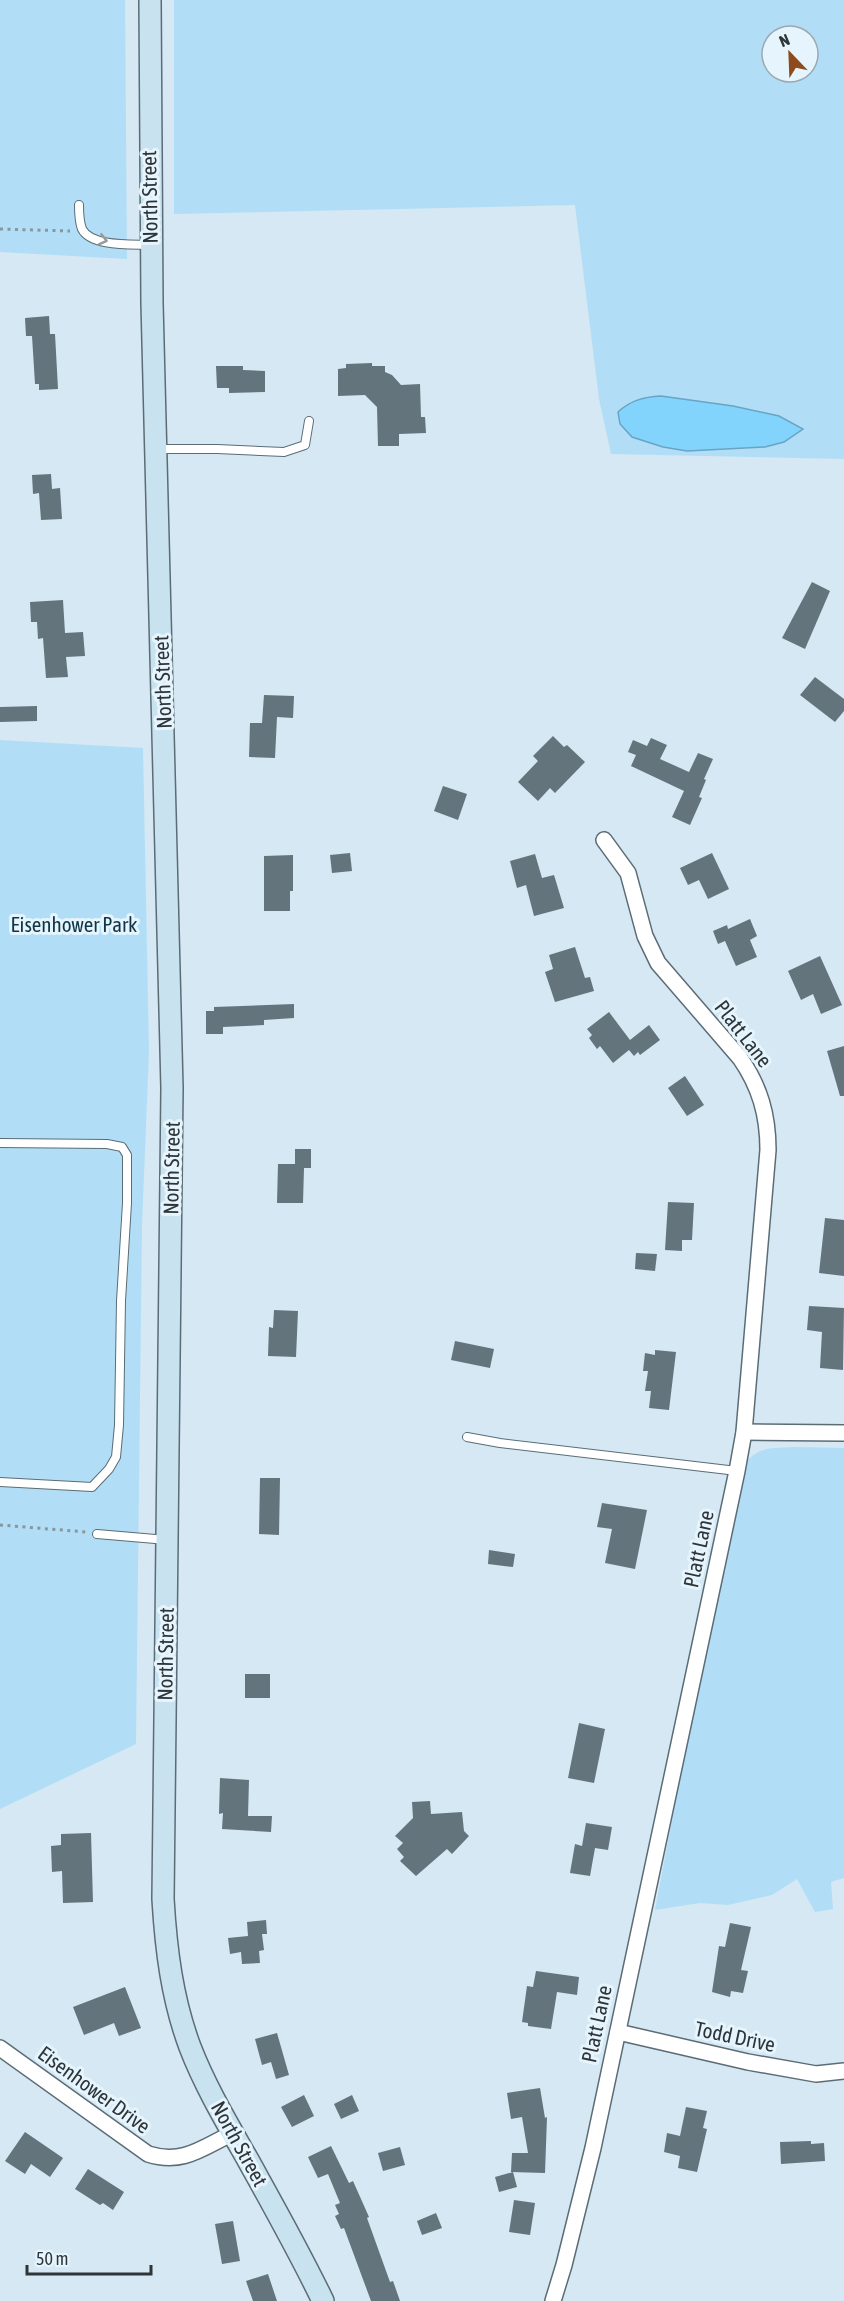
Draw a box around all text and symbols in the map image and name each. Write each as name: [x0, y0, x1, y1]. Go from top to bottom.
north arrow: [760, 24, 820, 84]
text: N: [776, 30, 792, 50]
street label: North Street: [136, 150, 162, 244]
one-way arrow: [97, 233, 107, 246]
street label: North Street: [148, 635, 176, 729]
park label: Eisenhower Park: [11, 912, 137, 936]
street label: Platt Lane: [710, 995, 777, 1072]
street label: North Street: [158, 1121, 184, 1215]
street label: Platt Lane: [678, 1508, 718, 1590]
street label: North Street: [152, 1607, 178, 1701]
street label: Platt Lane: [576, 1983, 616, 2065]
street label: Todd Drive: [693, 2016, 778, 2056]
street label: Eisenhower Drive: [34, 2041, 155, 2138]
street label: North Street: [207, 2097, 273, 2190]
scale bar: [27, 2238, 152, 2276]
text: 50 m: [36, 2248, 68, 2269]

